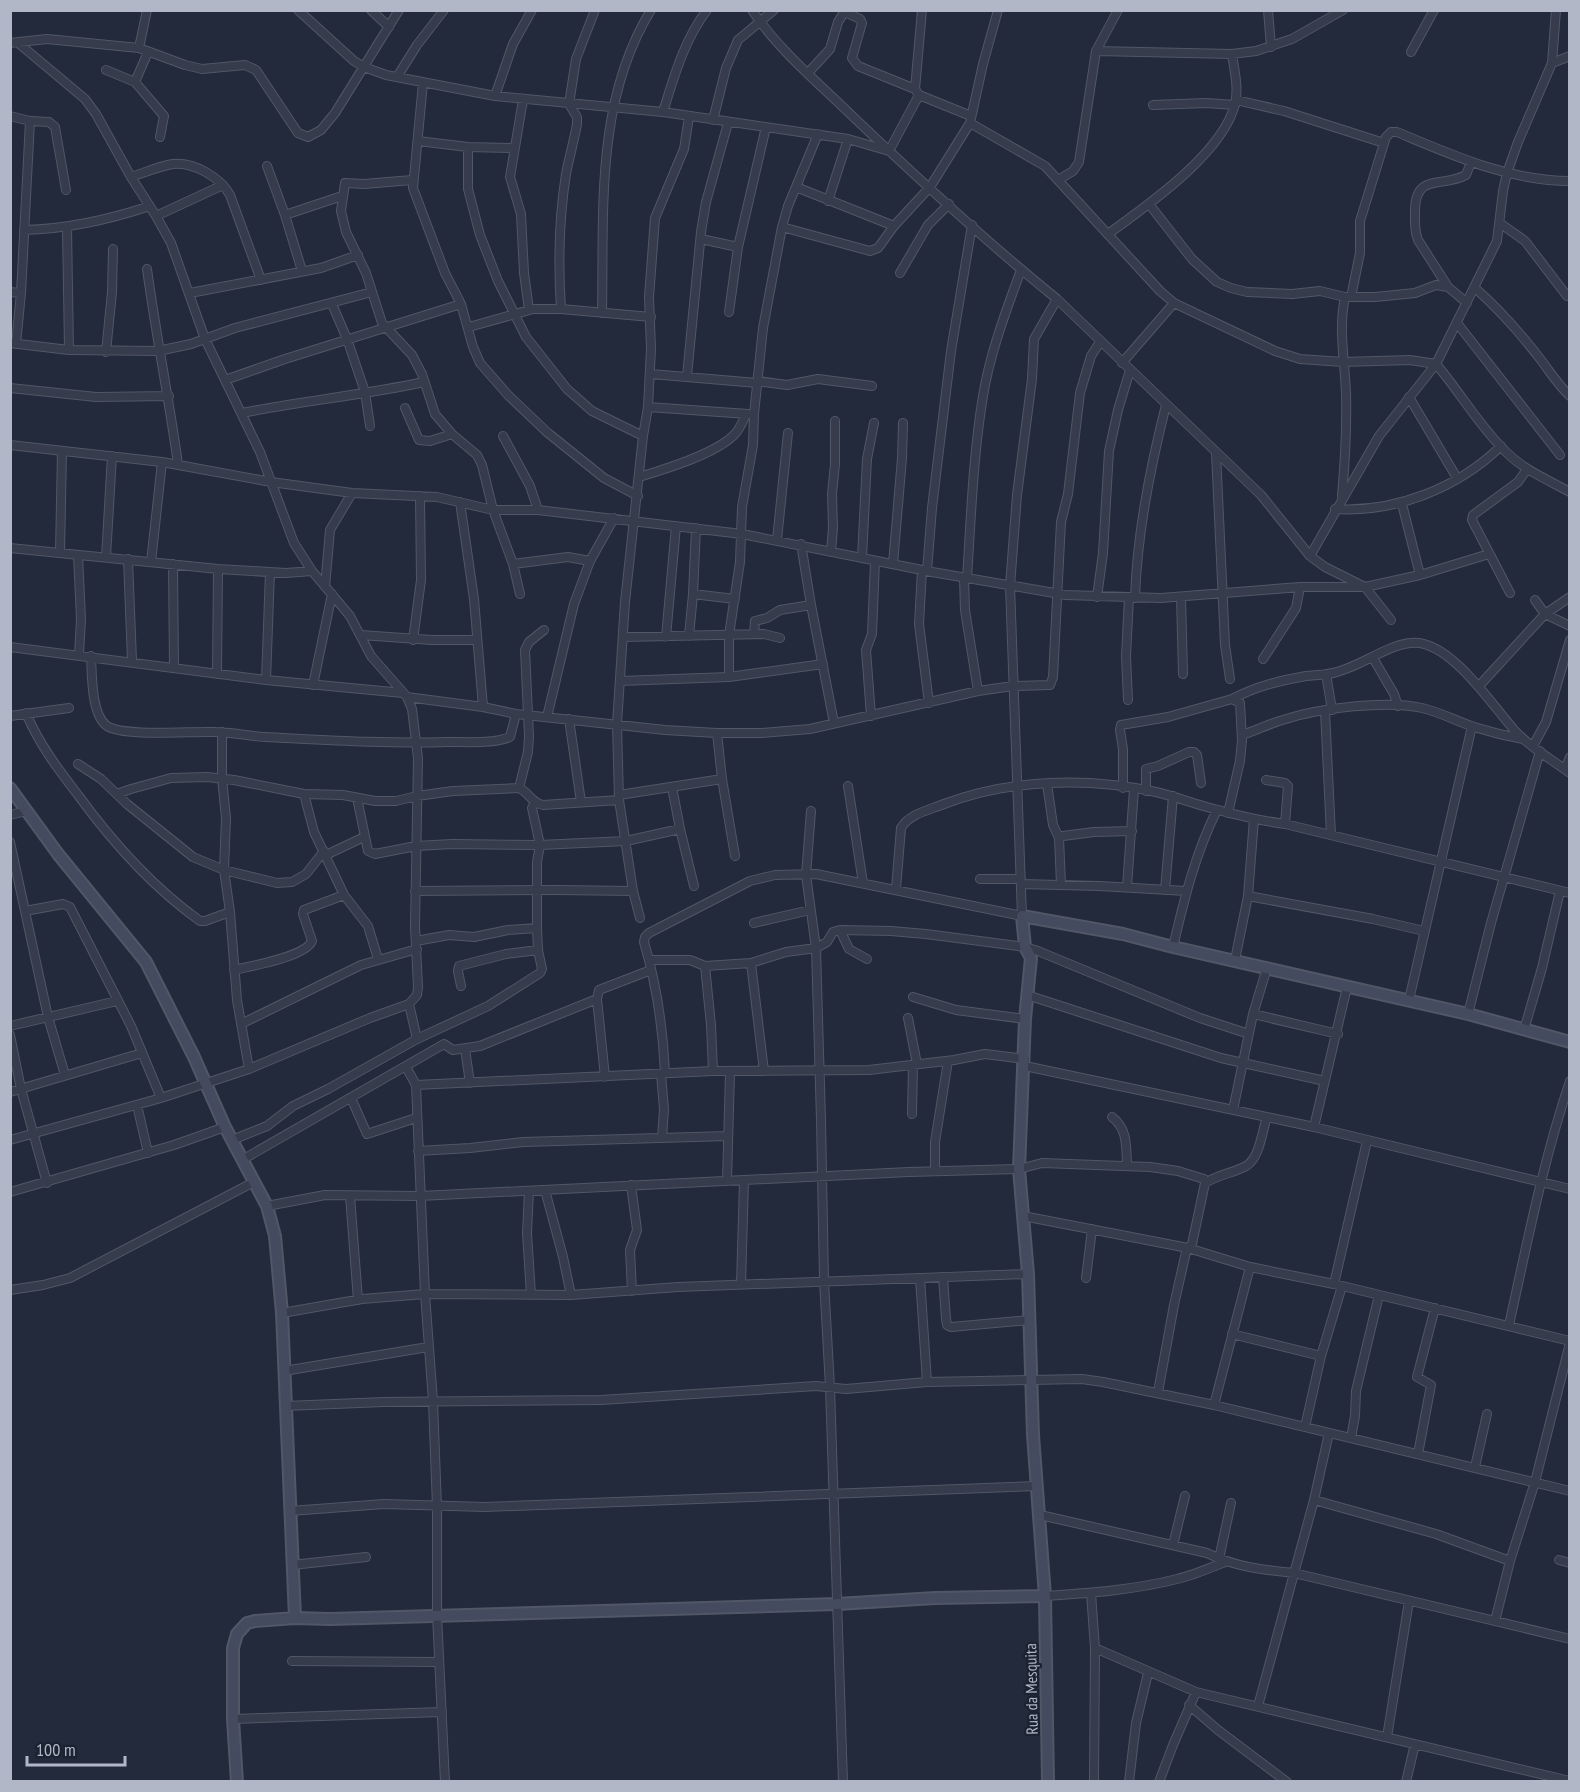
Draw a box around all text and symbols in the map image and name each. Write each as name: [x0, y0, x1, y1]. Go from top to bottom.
street label: Rua da Mesquita: [1020, 1643, 1042, 1735]
scale bar: [27, 1729, 124, 1767]
text: 100 m: [36, 1738, 76, 1761]

